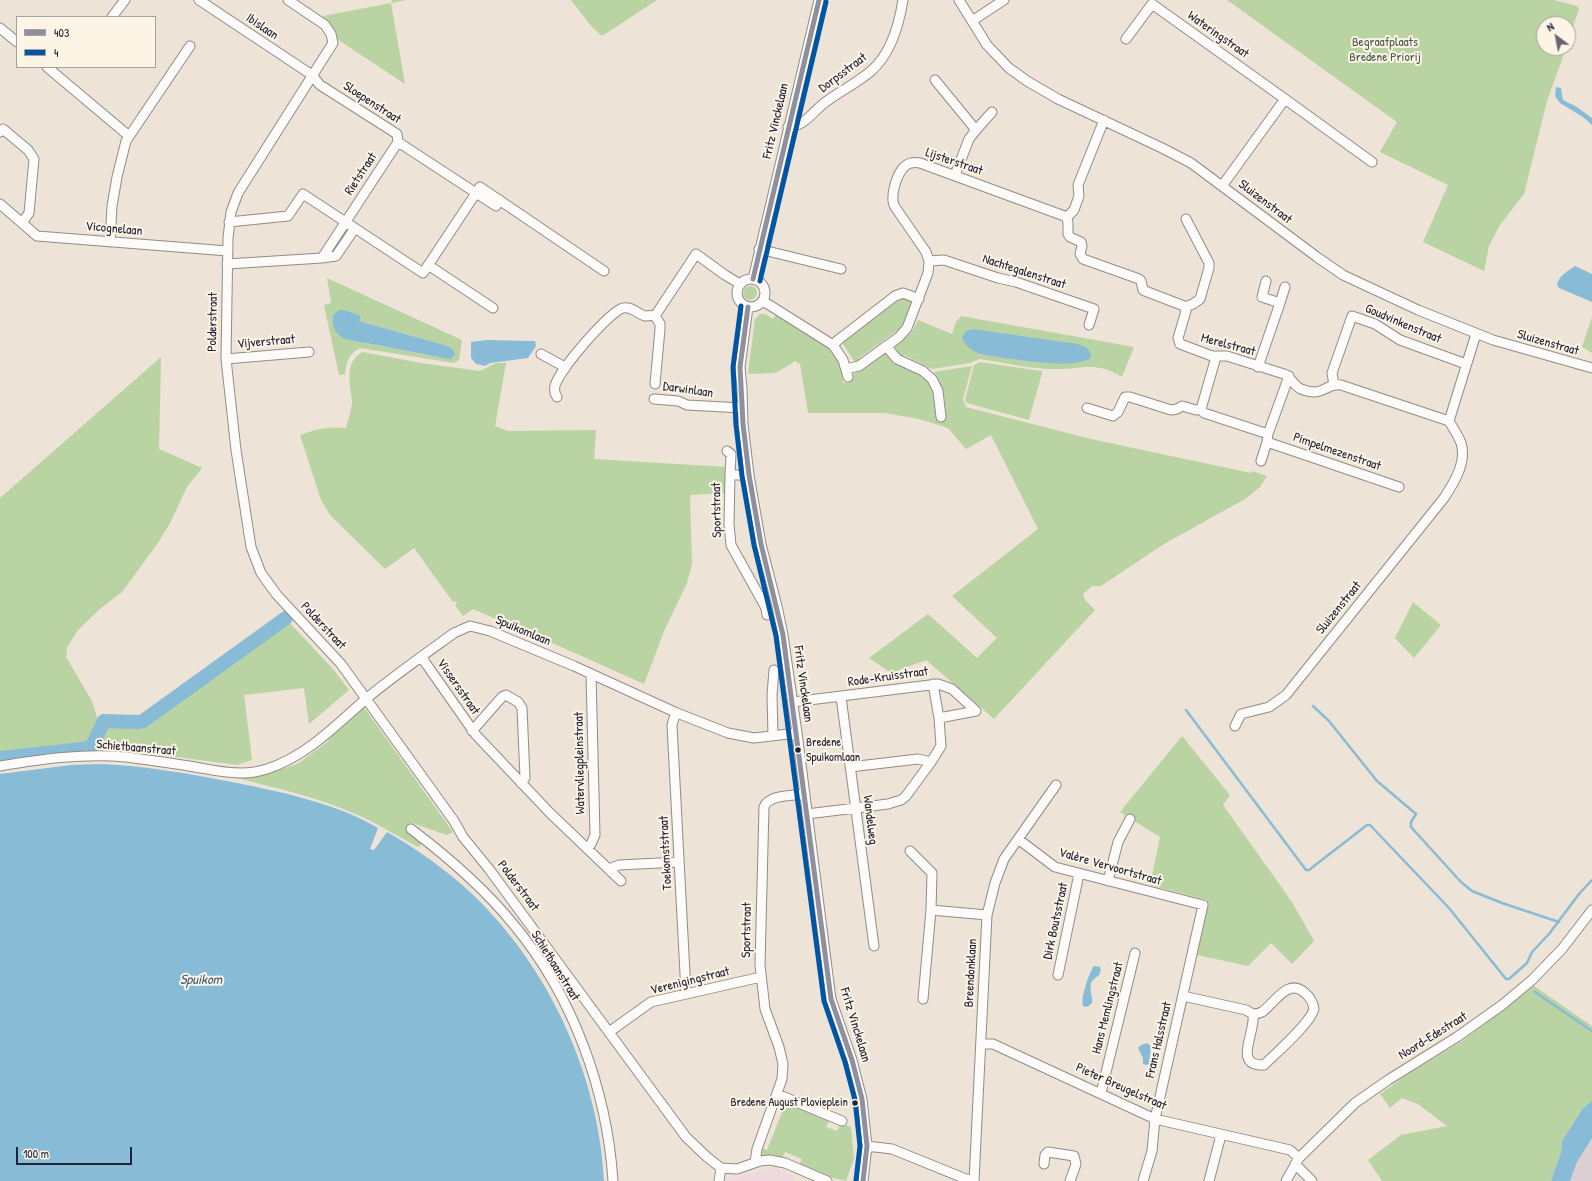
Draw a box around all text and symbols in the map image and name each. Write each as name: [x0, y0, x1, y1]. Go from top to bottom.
street label: Wateringstraat: [1184, 8, 1252, 62]
street label: Ibislaan: [243, 11, 281, 43]
legend: [16, 16, 156, 68]
north arrow: [1536, 16, 1576, 56]
text: N: [1544, 19, 1556, 34]
text: 403: [54, 24, 69, 41]
park label: Begraafplaats Bredene Priorij: [1349, 35, 1421, 66]
text: 4: [54, 44, 59, 61]
street label: Dorpsstraat: [816, 50, 870, 96]
street label: Sloepenstraat: [340, 79, 404, 127]
street label: Fritz Vinckelaan: [760, 82, 792, 160]
street label: Lijsterstraat: [923, 145, 985, 179]
street label: Rietstraat: [341, 150, 381, 198]
street label: Sluizenstraat: [1235, 177, 1295, 227]
street label: Vicognelaan: [85, 219, 143, 239]
street label: Nachtegalenstraat: [980, 251, 1068, 293]
street label: Polderstraat: [205, 292, 221, 352]
street label: Goudvinkenstraat: [1363, 301, 1443, 347]
street label: Sluizenstraat: [1515, 327, 1581, 359]
street label: Merelstraat: [1199, 330, 1257, 360]
street label: Vijverstraat: [237, 332, 295, 352]
street label: Darwinlaan: [662, 379, 714, 401]
street label: Pimpelmezenstraat: [1291, 430, 1383, 474]
street label: Sportstraat: [709, 482, 725, 538]
street label: Sluizenstraat: [1313, 578, 1365, 638]
street label: Polderstraat: [297, 599, 349, 653]
street label: Spuikomlaan: [493, 612, 553, 650]
street label: Fritz Vinckelaan: [790, 645, 816, 723]
street label: Vissersstraat: [433, 656, 483, 718]
street label: Rode-Kruisstraat: [847, 664, 929, 690]
street label: Watervliegpleinstraat: [571, 712, 589, 814]
place label: Bredene Spuikomlaan: [806, 736, 860, 764]
street label: Schietbaanstraat: [96, 737, 176, 759]
marker: Bredene Spuikomlaan: [793, 745, 803, 755]
street label: Wandelweg: [859, 794, 881, 846]
street label: Toekomststraat: [656, 815, 676, 891]
street label: Valère Vervoortstraat: [1057, 845, 1163, 889]
street label: Polderstraat: [494, 858, 542, 914]
street label: Dirk Boutsstraat: [1040, 881, 1072, 961]
street label: Sportstraat: [739, 902, 755, 958]
street label: Schietbaanstraat: [527, 928, 583, 1004]
street label: Breendonklaan: [961, 938, 981, 1008]
street label: Hans Memlingstraat: [1089, 961, 1127, 1055]
street label: Verenigingstraat: [649, 964, 731, 998]
water label: Spuikom: [180, 972, 222, 988]
street label: Fritz Vinckelaan: [836, 986, 874, 1064]
street label: Frans Halsstraat: [1143, 1000, 1175, 1080]
street label: Noord-Edestraat: [1396, 1009, 1470, 1063]
street label: Pieter Breugelstraat: [1073, 1060, 1169, 1114]
place label: Bredene August Plovieplein: [731, 1096, 848, 1110]
marker: Bredene August Plovieplein: [850, 1098, 860, 1108]
scale bar: [18, 1139, 134, 1165]
text: 100 m: [23, 1145, 49, 1162]

